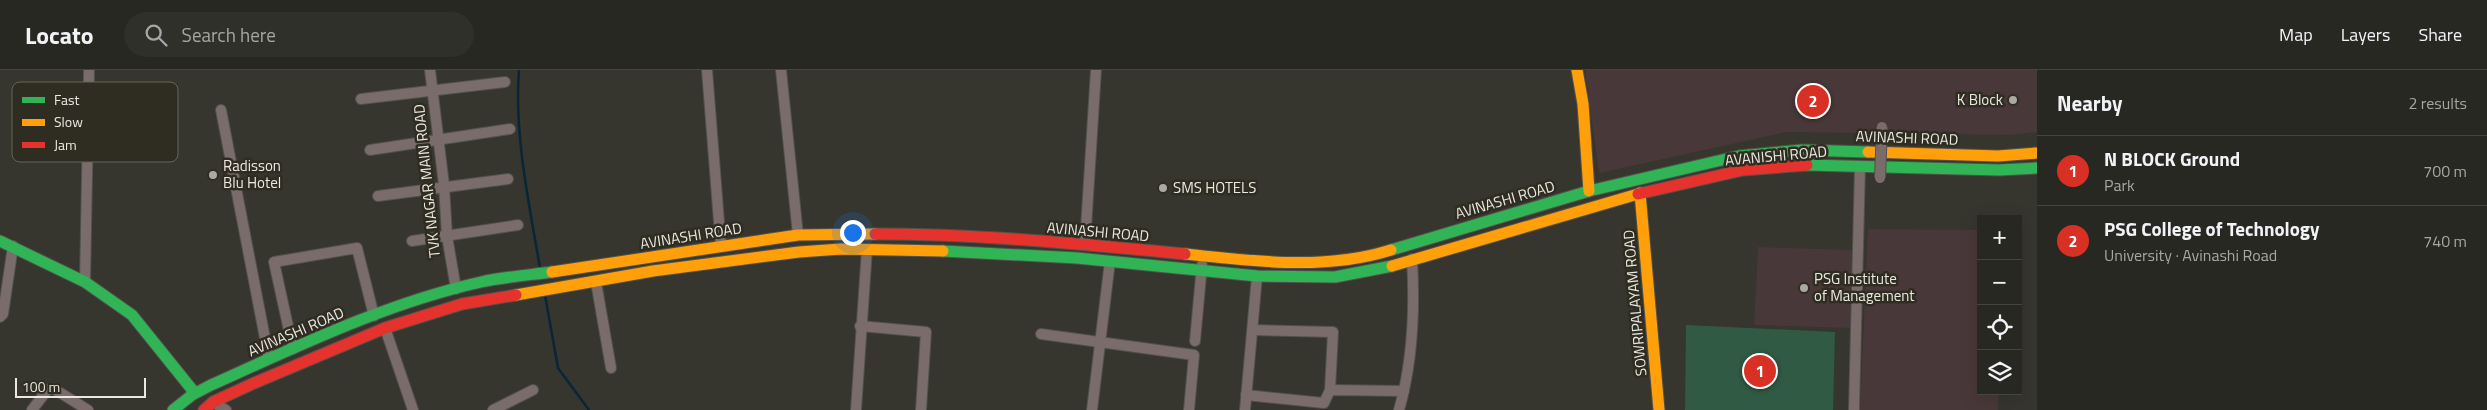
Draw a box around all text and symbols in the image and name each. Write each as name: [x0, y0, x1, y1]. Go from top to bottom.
search box: [124, 12, 474, 57]
text: Locato: [25, 17, 94, 53]
text: Search here: [182, 20, 276, 49]
icon: search: [142, 21, 170, 49]
text: Map: [2279, 21, 2313, 48]
text: Layers: [2341, 21, 2390, 48]
text: Share: [2418, 21, 2462, 48]
legend: [12, 82, 178, 162]
pin: 2: [1797, 82, 1829, 120]
text: Nearby: [2057, 87, 2122, 119]
place label: K Block: [1957, 88, 2003, 111]
text: Fast: [54, 89, 79, 110]
text: 2 results: [2408, 91, 2467, 115]
marker: K Block: [2007, 94, 2019, 106]
street label: TVK NAGAR MAIN ROAD: [407, 103, 446, 259]
text: Slow: [54, 111, 83, 132]
street label: AVINASHI ROAD: [1855, 124, 1959, 151]
text: Jam: [54, 134, 77, 155]
street label: AVANISHI ROAD: [1724, 140, 1828, 171]
text: N BLOCK Ground: [2104, 144, 2240, 173]
place label: Radisson Blu Hotel: [223, 154, 281, 194]
text: 1: [2069, 159, 2077, 183]
text: 700 m: [2423, 159, 2467, 183]
marker: Radisson Blu Hotel: [207, 169, 219, 181]
text: Park: [2104, 173, 2135, 197]
street label: AVINASHI ROAD: [1452, 174, 1557, 225]
place label: SMS HOTELS: [1173, 176, 1256, 199]
marker: SMS HOTELS: [1157, 182, 1169, 194]
text: PSG College of Technology: [2104, 214, 2319, 243]
map controls: [1977, 215, 2022, 395]
button: +: [1977, 215, 2022, 260]
street label: AVINASHI ROAD: [638, 216, 743, 255]
street label: AVINASHI ROAD: [1046, 216, 1150, 247]
your location: [840, 220, 866, 246]
street label: SOWRIPALAYAM ROAD: [1617, 229, 1652, 377]
text: 2: [2069, 229, 2077, 253]
text: 740 m: [2423, 229, 2467, 253]
text: University · Avinashi Road: [2104, 243, 2277, 267]
button: −: [1977, 260, 2022, 305]
place label: PSG Institute of Management: [1814, 267, 1915, 307]
marker: PSG Institute of Management: [1798, 282, 1810, 294]
street label: AVINASHI ROAD: [244, 301, 348, 362]
button: locate: [1977, 305, 2022, 350]
button: layers: [1977, 350, 2022, 395]
pin: 1: [1744, 352, 1776, 390]
scale bar: [15, 375, 146, 398]
text: 100 m: [22, 376, 60, 397]

